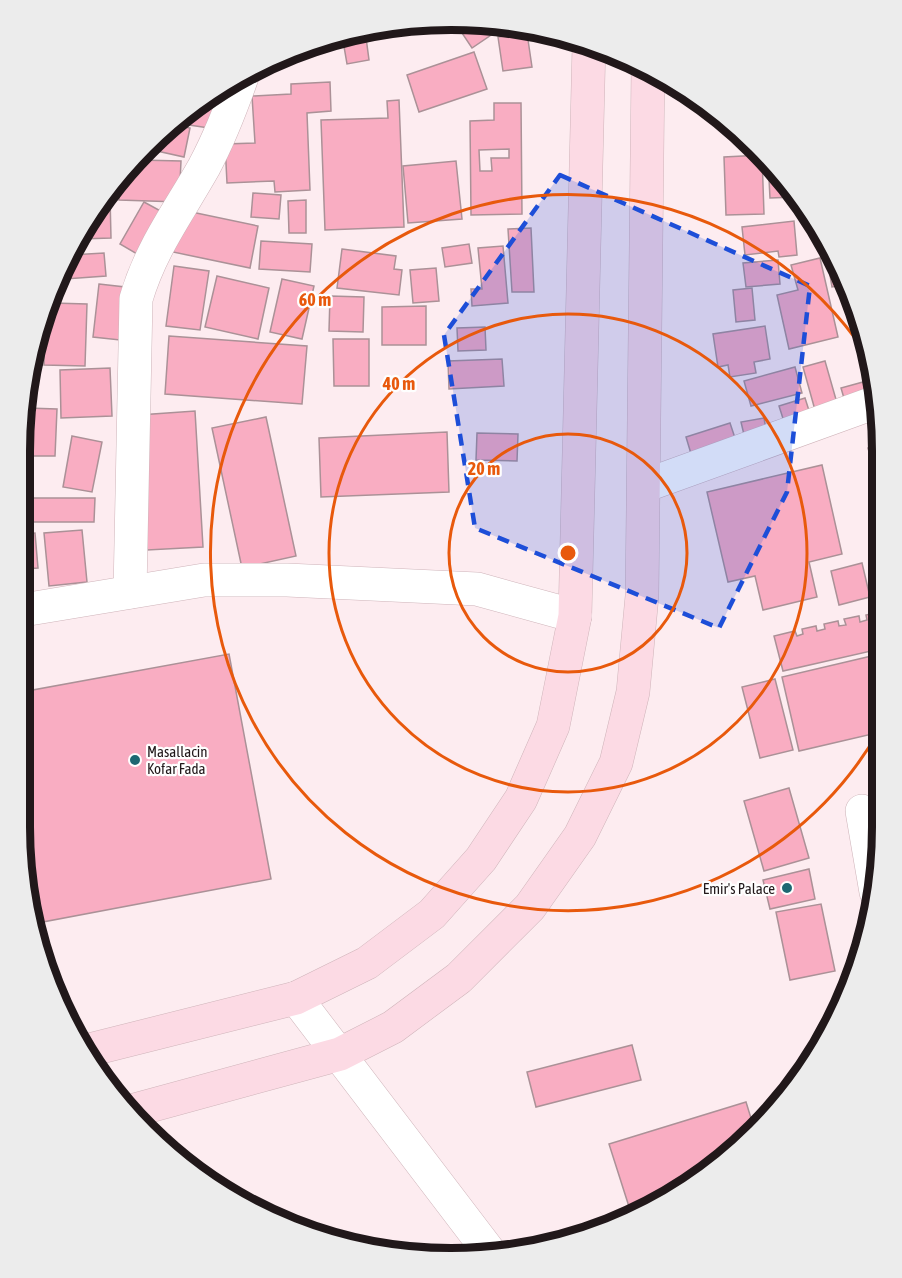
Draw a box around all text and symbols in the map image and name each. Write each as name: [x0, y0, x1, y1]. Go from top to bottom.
text: 60 m: [299, 289, 331, 310]
text: 40 m: [382, 373, 415, 394]
text: 20 m: [468, 458, 500, 479]
centre of rings: [558, 543, 578, 563]
place label: Masallacin Kofar Fada: [147, 743, 208, 777]
marker: Masallacin Kofar Fada: [128, 753, 142, 767]
place label: Emir's Palace: [703, 880, 775, 897]
marker: Emir's Palace: [780, 881, 794, 895]

